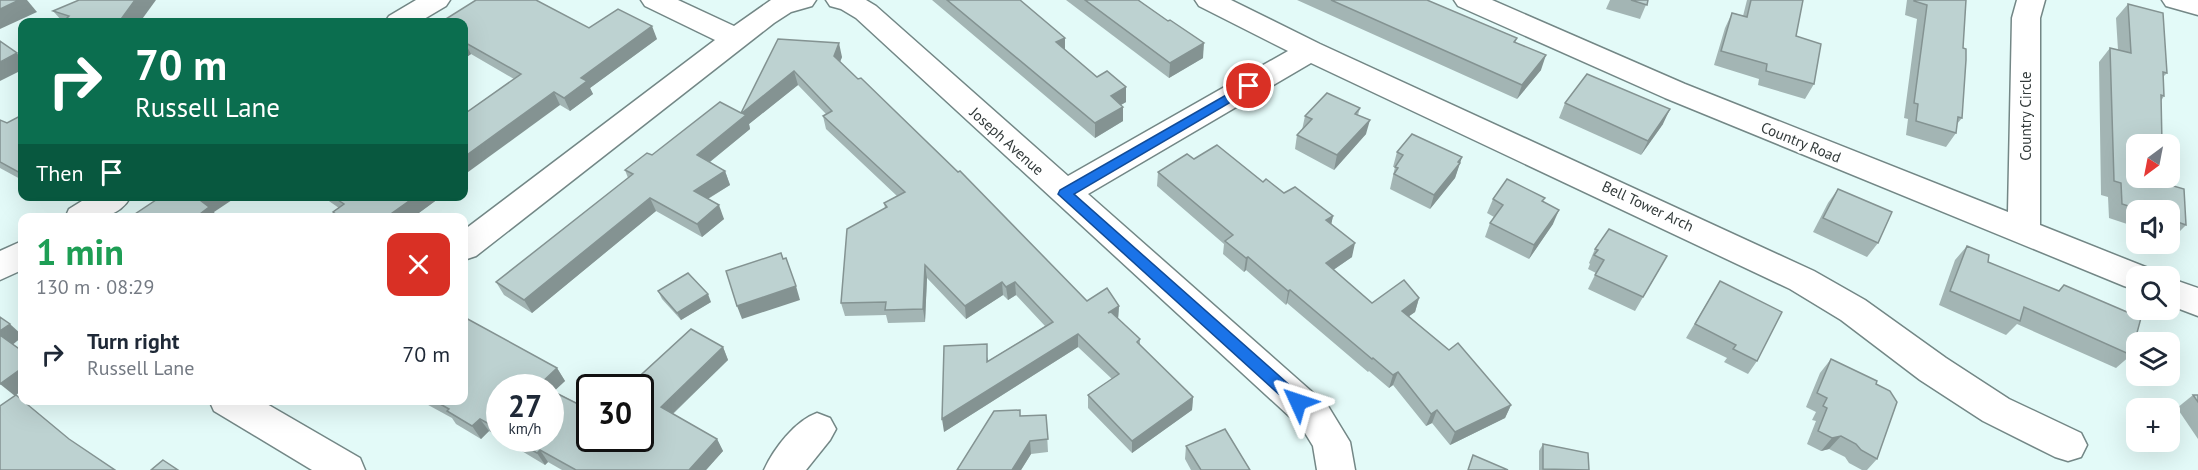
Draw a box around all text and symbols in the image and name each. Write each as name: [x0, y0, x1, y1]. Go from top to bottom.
text: 70 m: [135, 37, 227, 92]
icon: right: [36, 42, 114, 120]
pin: [1223, 60, 1274, 111]
icon: arrive: [1232, 69, 1265, 102]
street label: Country Circle: [2016, 71, 2035, 161]
text: Russell Lane: [135, 90, 280, 124]
street label: Joseph Avenue: [965, 102, 1048, 179]
street label: Country Road: [1758, 117, 1844, 167]
north arrow: [2126, 134, 2180, 188]
map controls: [2126, 134, 2180, 452]
icon: arrive: [95, 156, 128, 189]
text: Then: [36, 159, 83, 187]
street label: Bell Tower Arch: [1599, 176, 1697, 236]
button: sound: [2126, 200, 2180, 254]
text: 1 min: [36, 228, 124, 275]
button: close: [387, 233, 450, 296]
button: search: [2126, 266, 2180, 320]
text: 130 m · 08:29: [36, 274, 154, 300]
text: Turn right: [87, 327, 179, 355]
button: layers: [2126, 332, 2180, 386]
icon: right: [36, 338, 69, 371]
text: 70 m: [402, 340, 450, 368]
text: Russell Lane: [87, 355, 194, 381]
position arrow: [1266, 370, 1330, 434]
speed limit sign: 30: [576, 374, 654, 452]
text: 27: [508, 386, 542, 425]
button: +: [2126, 398, 2180, 452]
text: km/h: [509, 419, 541, 438]

